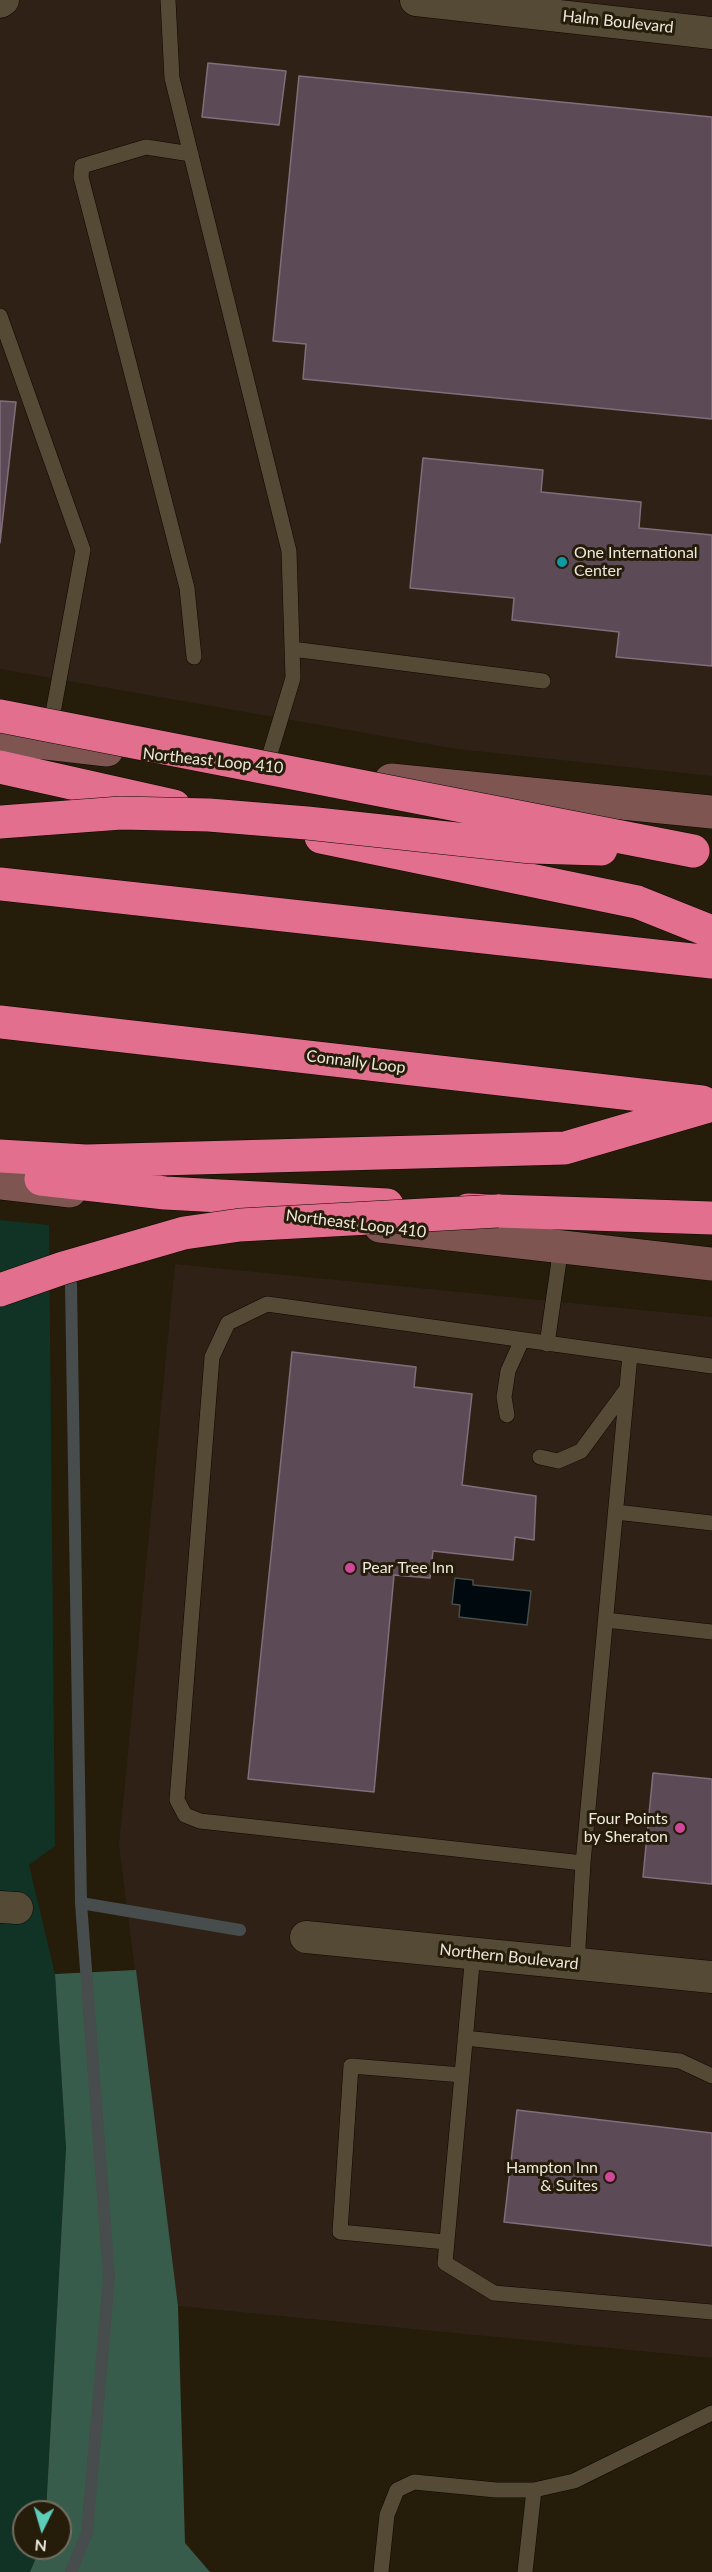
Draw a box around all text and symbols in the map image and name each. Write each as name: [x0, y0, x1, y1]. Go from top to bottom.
street label: Halm Boulevard: [561, 7, 675, 37]
place label: One International Center: [574, 543, 698, 581]
marker: One International Center: [555, 555, 569, 569]
street label: Northeast Loop 410: [142, 744, 284, 778]
street label: Connally Loop: [305, 1046, 407, 1078]
street label: Northeast Loop 410: [285, 1206, 427, 1242]
place label: Pear Tree Inn: [362, 1558, 454, 1578]
marker: Pear Tree Inn: [343, 1561, 357, 1575]
place label: Four Points by Sheraton: [584, 1809, 668, 1847]
marker: Four Points by Sheraton: [673, 1821, 687, 1835]
street label: Northern Boulevard: [439, 1940, 579, 1974]
place label: Hampton Inn & Suites: [506, 2158, 598, 2196]
marker: Hampton Inn & Suites: [603, 2170, 617, 2184]
north arrow: [12, 2500, 72, 2560]
text: N: [34, 2536, 48, 2556]

